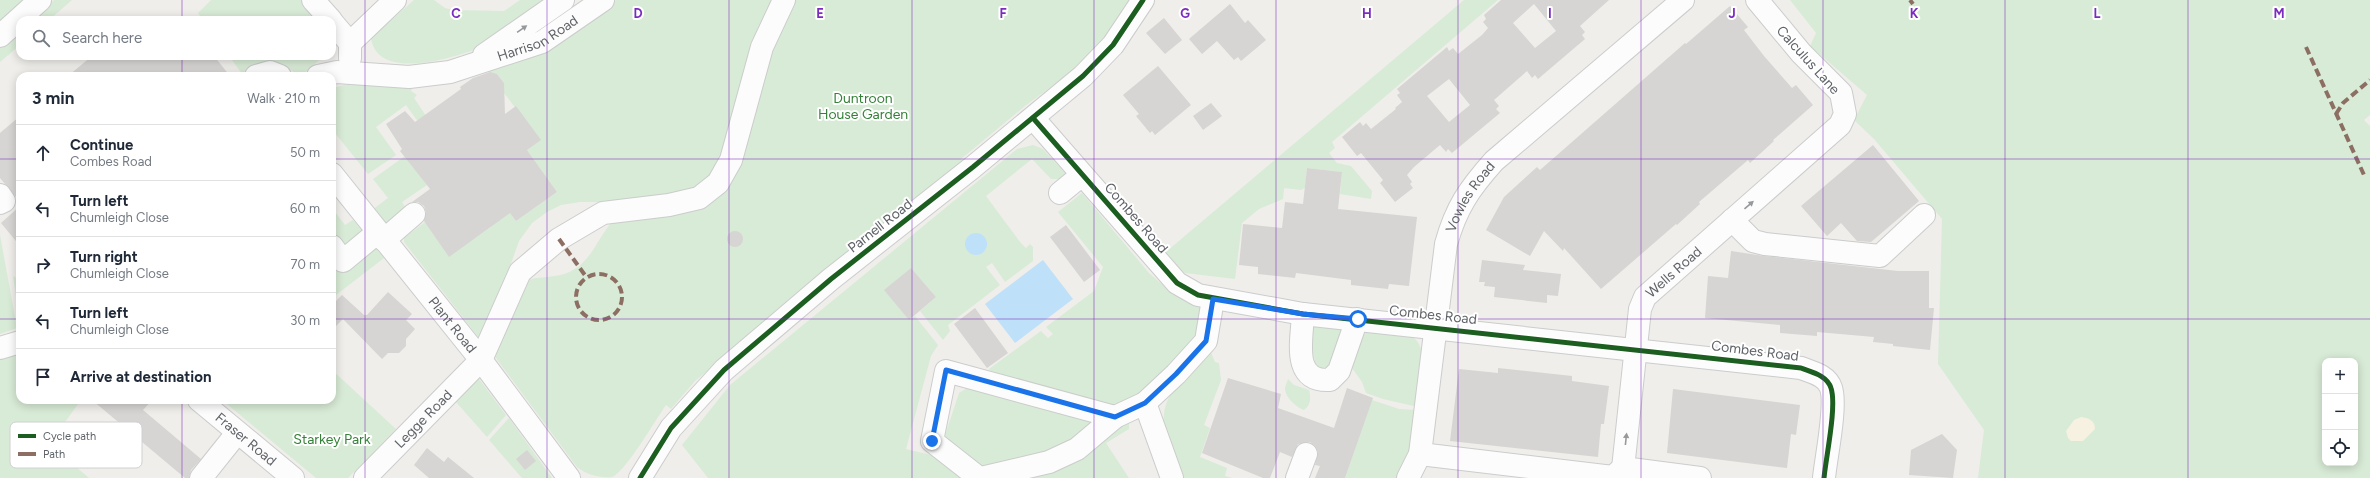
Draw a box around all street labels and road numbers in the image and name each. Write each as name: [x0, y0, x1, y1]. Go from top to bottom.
street label: Harrison Road: [495, 11, 581, 65]
street label: Calculus Lane: [1773, 22, 1843, 98]
street label: Vowles Road: [1442, 158, 1498, 234]
street label: Combes Road: [1101, 179, 1171, 257]
street label: Parnell Road: [844, 196, 916, 256]
street label: Wells Road: [1642, 243, 1705, 301]
street label: Plant Road: [425, 293, 480, 356]
street label: Combes Road: [1388, 302, 1478, 328]
street label: Combes Road: [1710, 337, 1800, 365]
street label: Legge Road: [391, 386, 455, 451]
street label: Fraser Road: [212, 409, 280, 469]

